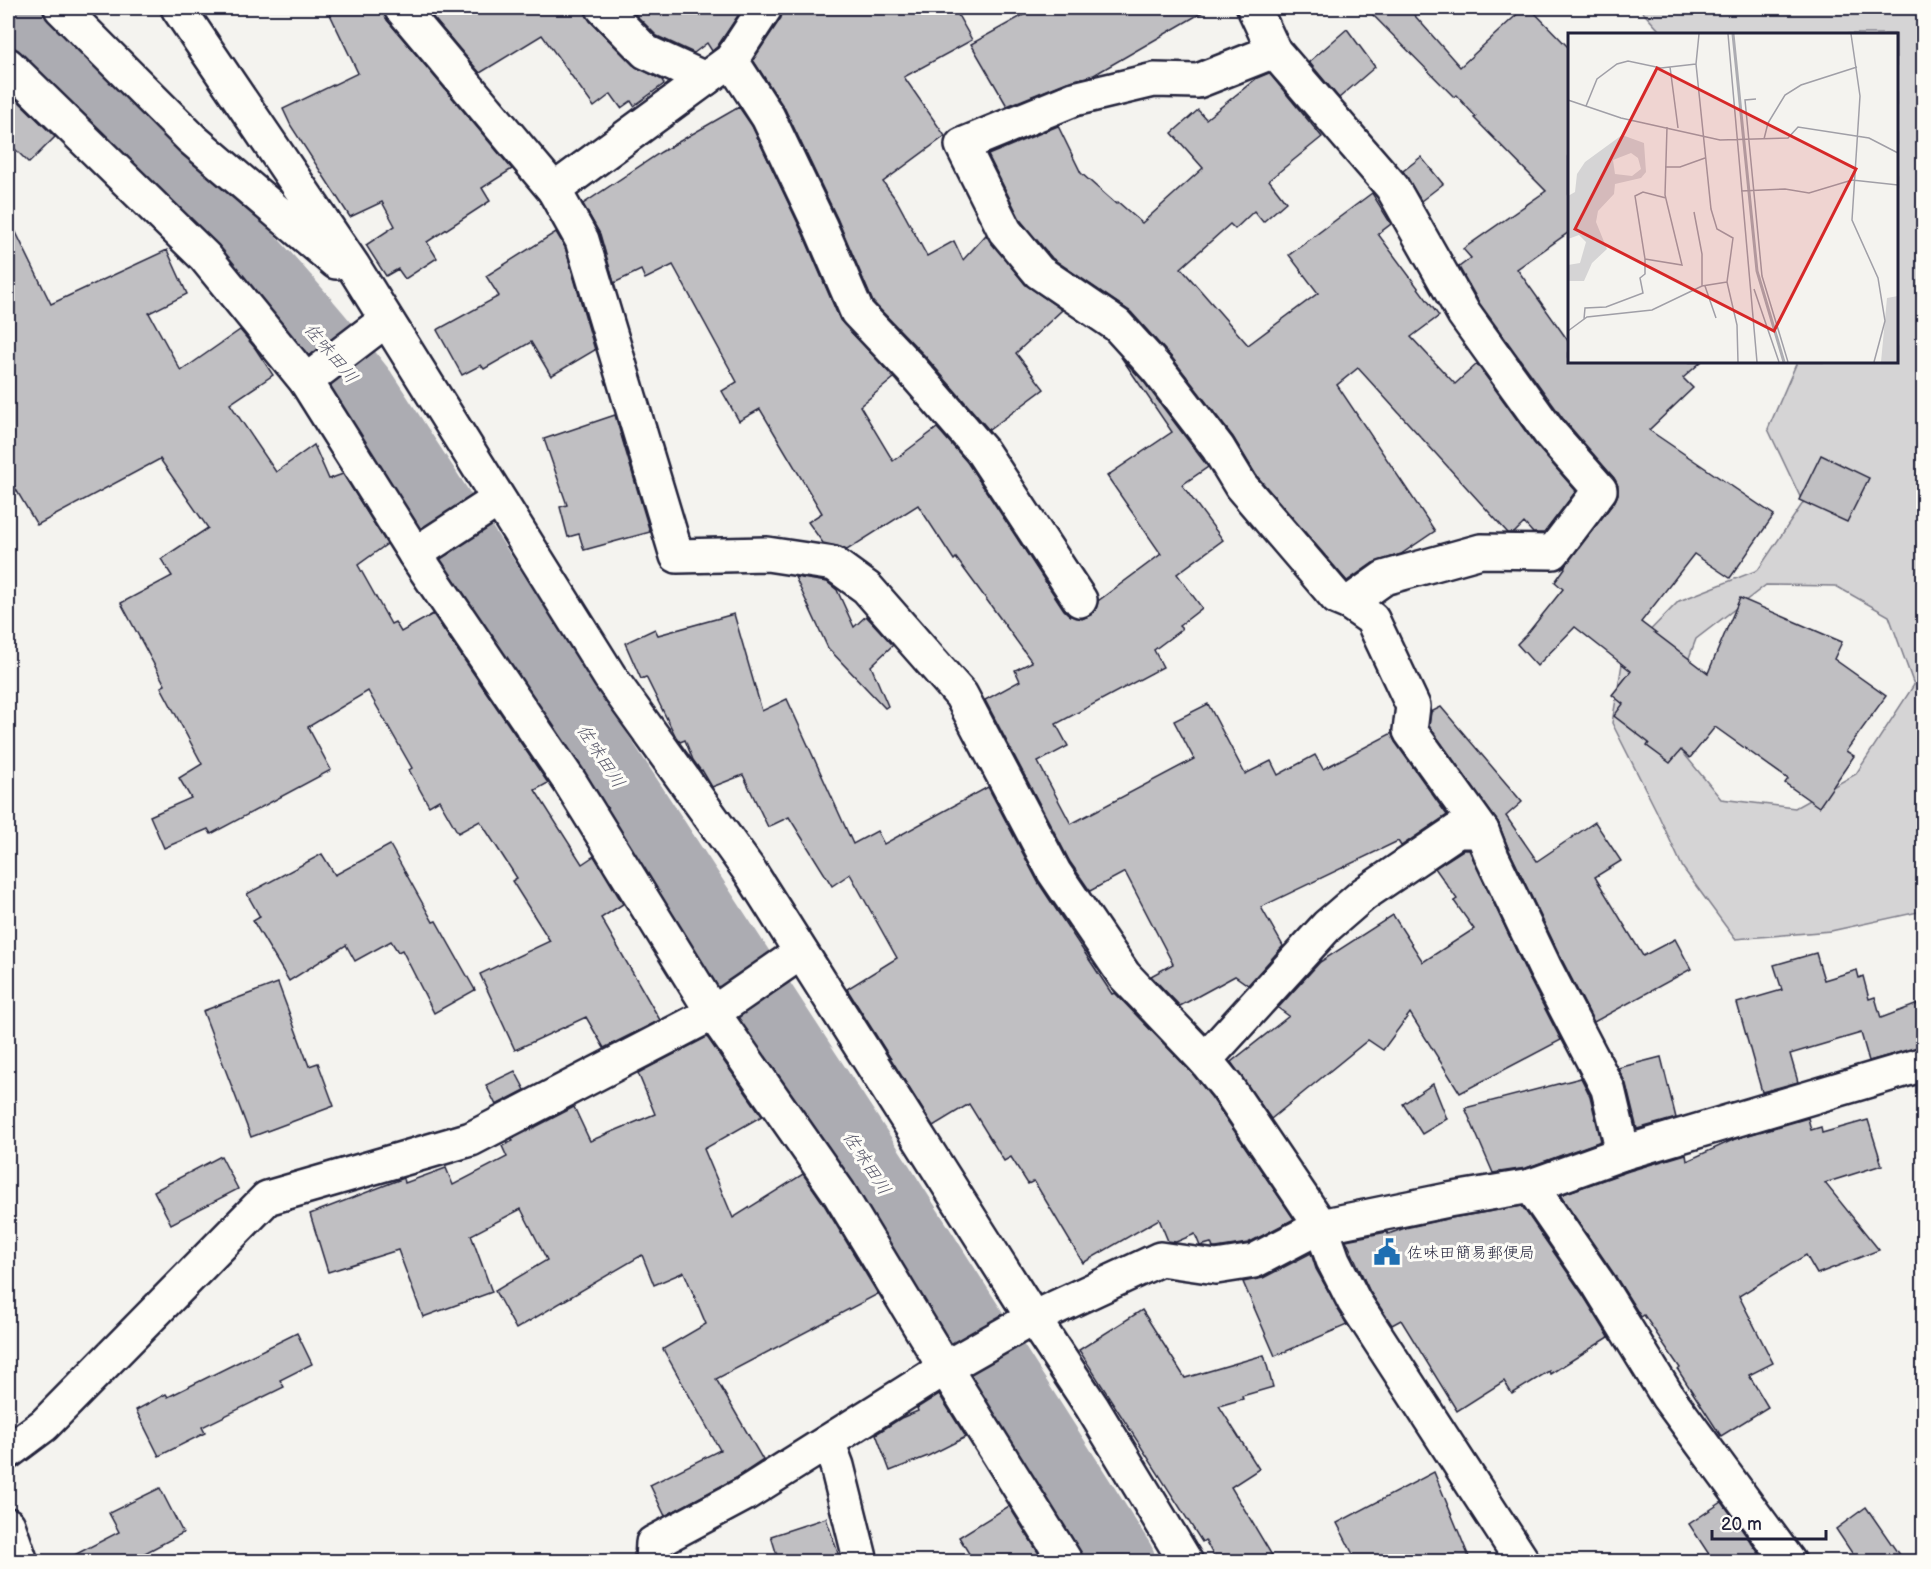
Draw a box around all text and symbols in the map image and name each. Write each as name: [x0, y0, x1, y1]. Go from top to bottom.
inset map: [1568, 33, 1898, 363]
water label: 佐味田川: [299, 319, 362, 388]
water label: 佐味田川: [572, 720, 629, 792]
water label: 佐味田川: [838, 1127, 895, 1199]
public building icon: 佐味田簡易郵便局: [1372, 1237, 1402, 1267]
place label: 佐味田簡易郵便局: [1407, 1244, 1535, 1263]
scale bar: [1712, 1503, 1826, 1541]
text: 20 m: [1721, 1514, 1762, 1535]

